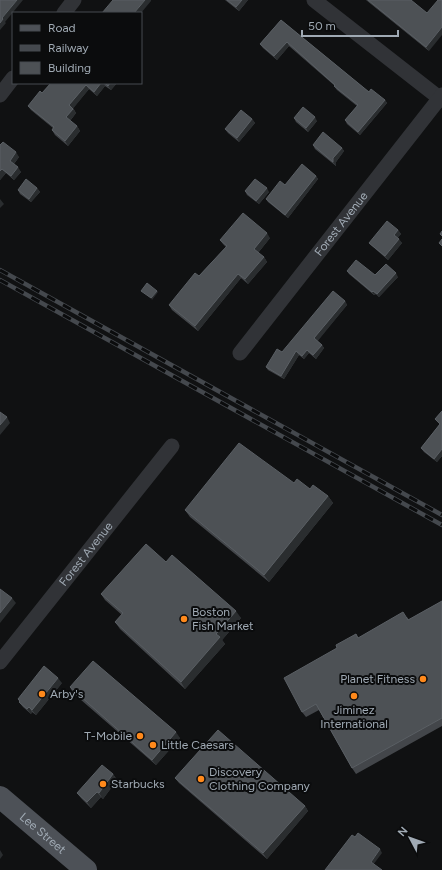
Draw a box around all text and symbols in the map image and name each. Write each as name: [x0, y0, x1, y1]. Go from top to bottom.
legend: [12, 12, 142, 84]
scale bar: [302, 12, 398, 38]
text: 50 m: [308, 19, 336, 33]
text: Road: [48, 21, 76, 35]
text: Railway: [48, 41, 89, 55]
text: Building: [48, 61, 91, 75]
street label: Forest Avenue: [312, 189, 371, 259]
street label: Forest Avenue: [56, 519, 116, 589]
place label: Boston Fish Market: [192, 605, 254, 633]
marker: Boston Fish Market: [179, 614, 189, 624]
place label: Planet Fitness: [340, 672, 415, 686]
marker: Planet Fitness: [418, 674, 428, 684]
place label: Arby's: [50, 687, 84, 701]
marker: Arby's: [37, 689, 47, 699]
marker: Jiminez International: [349, 691, 359, 701]
place label: Jiminez International: [320, 703, 388, 731]
place label: T-Mobile: [84, 729, 132, 743]
marker: T-Mobile: [135, 731, 145, 741]
place label: Little Caesars: [161, 738, 234, 752]
marker: Little Caesars: [148, 740, 158, 750]
place label: Discovery Clothing Company: [209, 765, 311, 793]
marker: Discovery Clothing Company: [196, 774, 206, 784]
place label: Starbucks: [111, 777, 165, 791]
marker: Starbucks: [98, 779, 108, 789]
street label: Lee Street: [17, 810, 69, 857]
north arrow: [390, 818, 430, 858]
text: N: [395, 824, 411, 839]

